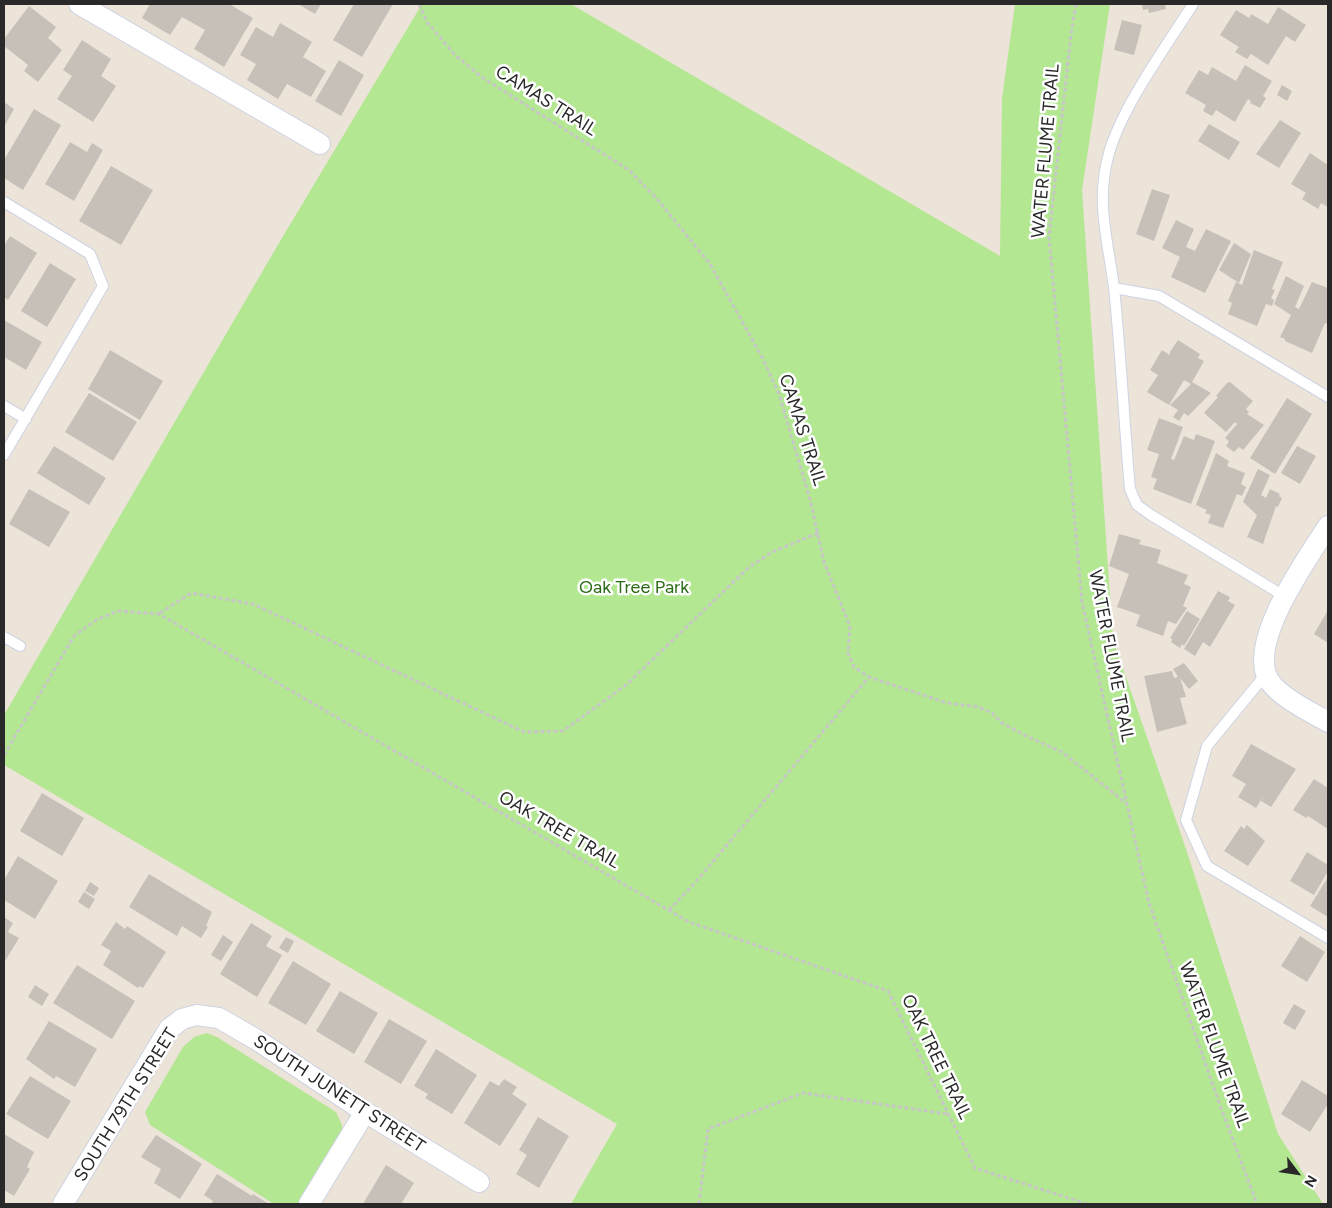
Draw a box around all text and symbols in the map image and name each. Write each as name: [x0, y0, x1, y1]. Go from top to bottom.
street label: CAMAS TRAIL: [491, 61, 601, 141]
street label: WATER FLUME TRAIL: [1028, 63, 1064, 239]
street label: CAMAS TRAIL: [774, 372, 830, 488]
street label: WATER FLUME TRAIL: [1084, 568, 1138, 744]
park label: Oak Tree Park: [579, 577, 689, 599]
street label: OAK TREE TRAIL: [495, 787, 623, 873]
street label: WATER FLUME TRAIL: [1174, 959, 1254, 1131]
street label: OAK TREE TRAIL: [896, 991, 976, 1123]
street label: SOUTH 79TH STREET: [70, 1024, 182, 1186]
street label: SOUTH JUNETT STREET: [249, 1031, 429, 1157]
north arrow: [1272, 1148, 1322, 1198]
text: N: [1300, 1172, 1320, 1190]

